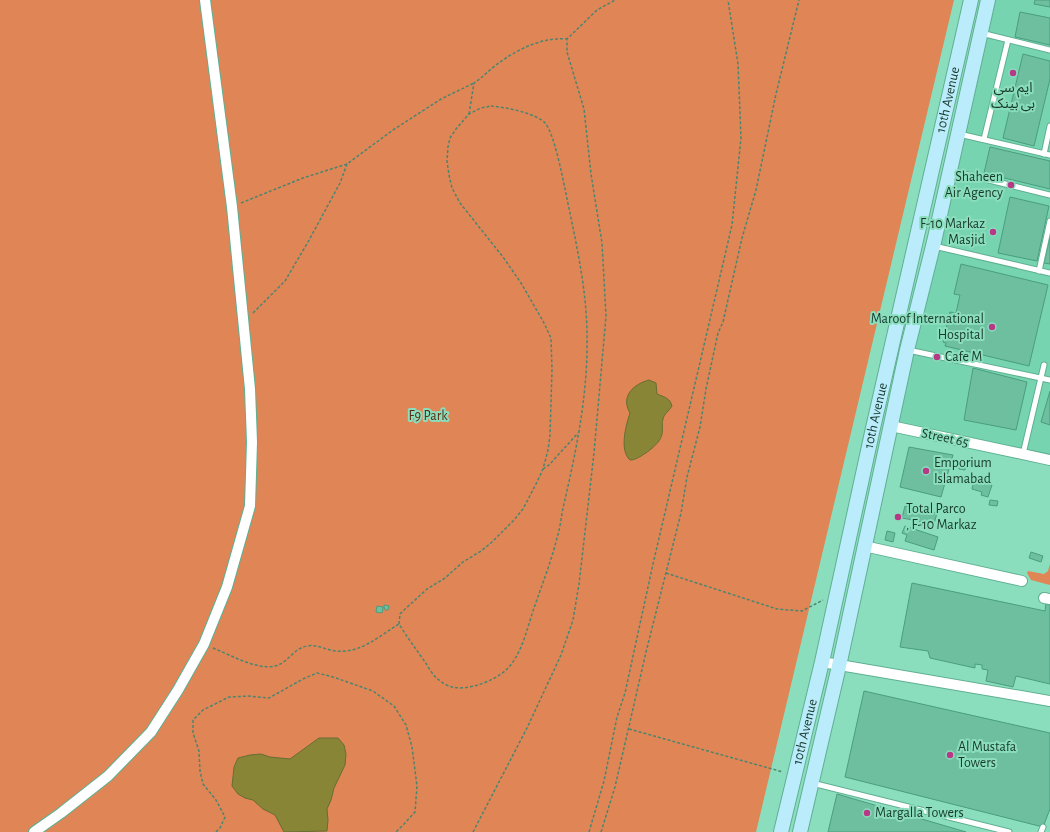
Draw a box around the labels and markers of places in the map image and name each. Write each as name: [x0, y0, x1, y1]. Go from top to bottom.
marker: ایم سی بی بینک: [1008, 68, 1018, 78]
place label: ایم سی بی بینک: [991, 81, 1035, 112]
place label: Shaheen Air Agency: [945, 170, 1003, 200]
marker: Shaheen Air Agency: [1006, 180, 1016, 190]
place label: F-10 Markaz Masjid: [920, 217, 985, 247]
marker: F-10 Markaz Masjid: [988, 227, 998, 237]
place label: Maroof International Hospital: [871, 312, 984, 342]
marker: Maroof International Hospital: [987, 322, 997, 332]
place label: Cafe M: [945, 350, 982, 364]
marker: Cafe M: [932, 352, 942, 362]
place label: Emporium Islamabad: [934, 456, 992, 486]
marker: Emporium Islamabad: [921, 466, 931, 476]
place label: Total Parco , F-10 Markaz: [906, 502, 977, 532]
marker: Total Parco , F-10 Markaz: [893, 512, 903, 522]
place label: Al Mustafa Towers: [958, 740, 1017, 770]
marker: Al Mustafa Towers: [945, 750, 955, 760]
place label: Margalla Towers: [875, 806, 964, 820]
marker: Margalla Towers: [862, 808, 872, 818]

